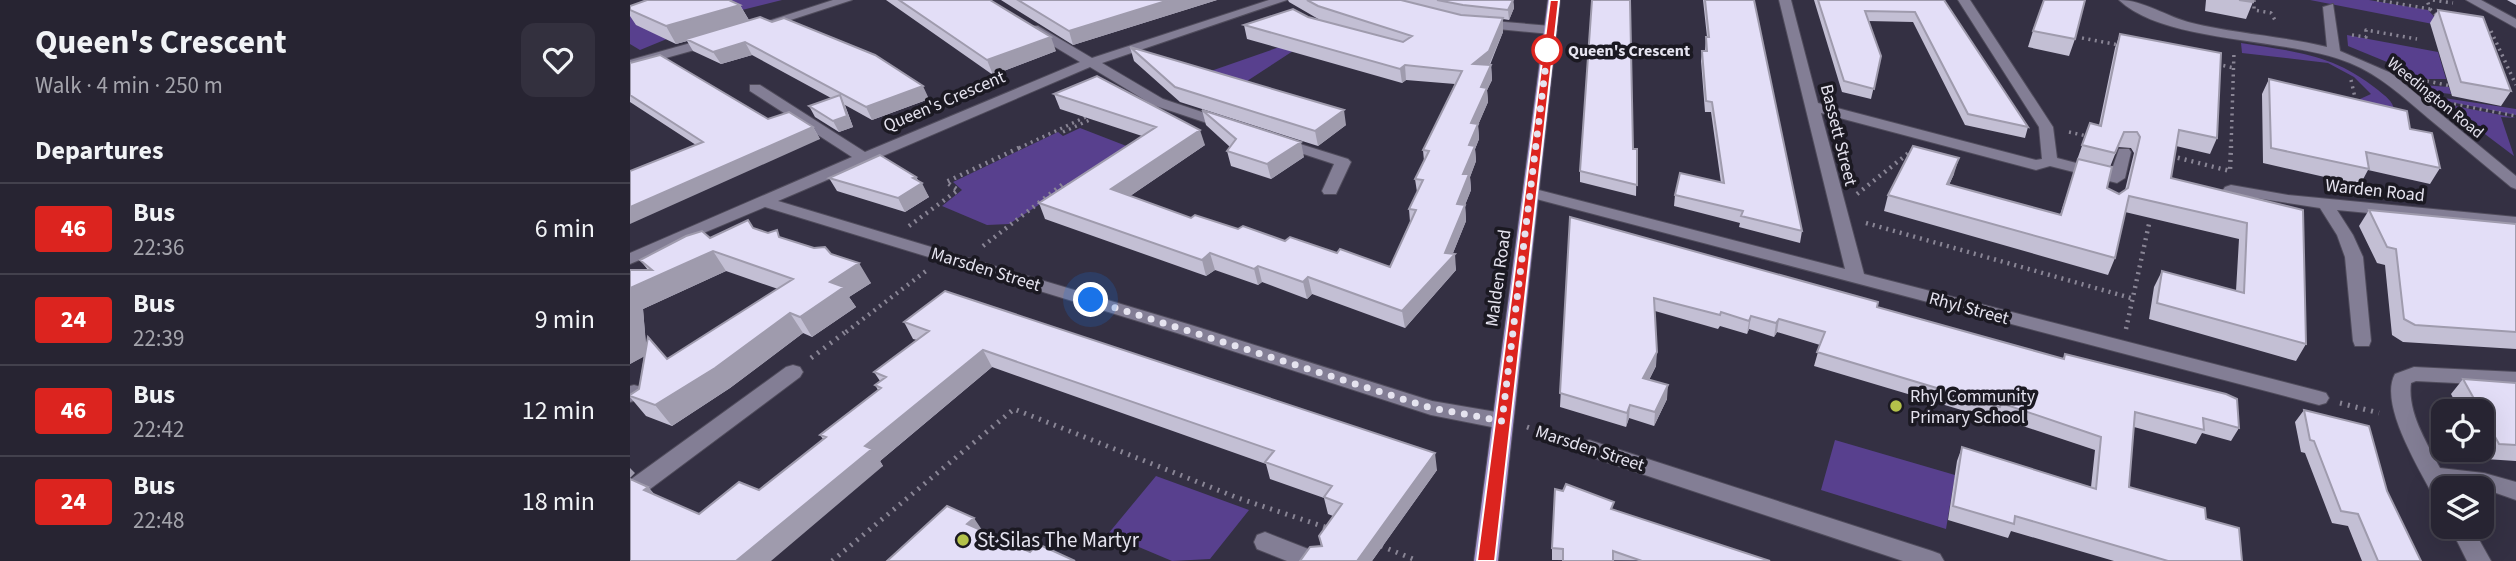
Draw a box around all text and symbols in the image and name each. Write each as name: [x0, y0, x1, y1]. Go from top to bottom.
text: Queen's Crescent: [35, 19, 287, 66]
button: heart: [521, 23, 595, 97]
marker: Queen's Crescent: [1532, 35, 1562, 65]
place label: Queen's Crescent: [1568, 40, 1690, 62]
street label: Weedington Road: [2383, 52, 2488, 144]
street label: Queen's Crescent: [879, 65, 1009, 138]
text: Walk · 4 min · 250 m: [35, 69, 223, 102]
street label: Bassett Street: [1814, 82, 1863, 189]
text: Departures: [35, 132, 163, 169]
street label: Warden Road: [2324, 173, 2426, 208]
text: Bus: [133, 194, 175, 231]
text: 6 min: [535, 210, 595, 247]
text: 46: [61, 211, 86, 246]
street label: Malden Road: [1479, 228, 1518, 328]
text: 22:36: [133, 231, 184, 264]
street label: Marsden Street: [928, 241, 1044, 298]
your location: [1073, 282, 1108, 317]
text: Bus: [133, 285, 175, 322]
street label: Rhyl Street: [1926, 286, 2012, 331]
text: 9 min: [535, 301, 595, 338]
text: 24: [61, 302, 86, 337]
text: 22:39: [133, 322, 184, 355]
text: Bus: [133, 376, 175, 413]
place label: Rhyl Community Primary School: [1910, 384, 2036, 430]
text: 12 min: [522, 392, 595, 429]
text: 46: [61, 393, 86, 428]
marker: Rhyl Community Primary School: [1888, 398, 1904, 414]
map controls: [2431, 399, 2494, 539]
button: locate: [2431, 399, 2494, 462]
text: 22:42: [133, 413, 184, 446]
street label: Marsden Street: [1532, 419, 1648, 478]
text: Bus: [133, 467, 175, 504]
button: layers: [2431, 476, 2494, 539]
text: 18 min: [522, 483, 595, 520]
text: 24: [61, 484, 86, 519]
text: 22:48: [133, 504, 184, 537]
place label: St Silas The Martyr: [977, 525, 1140, 555]
marker: St Silas The Martyr: [955, 532, 971, 548]

